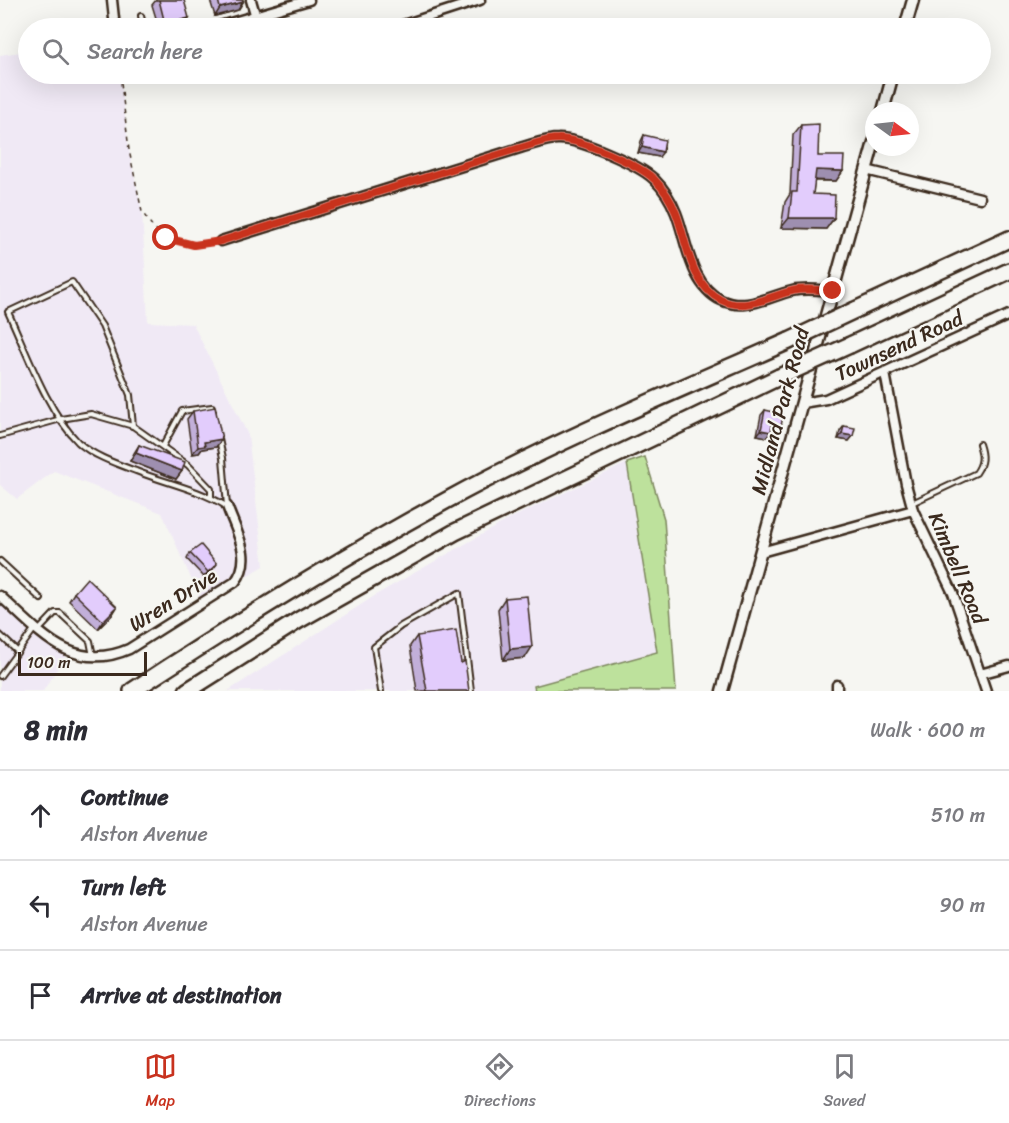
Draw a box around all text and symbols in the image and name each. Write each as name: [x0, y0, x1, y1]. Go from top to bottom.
search box: [18, 18, 991, 84]
text: Search here: [87, 32, 203, 71]
icon: search: [39, 35, 72, 68]
north arrow: [865, 102, 919, 156]
route start: [152, 224, 178, 250]
route end: [819, 277, 845, 303]
street label: Townsend Road: [828, 299, 971, 392]
street label: Midland Park Road: [739, 321, 821, 499]
street label: Kimbell Road: [917, 506, 999, 632]
street label: Wren Drive: [121, 558, 225, 642]
text: 100 m: [27, 648, 71, 677]
scale bar: [18, 649, 147, 676]
text: 8 min: [24, 707, 88, 753]
text: Walk · 600 m: [870, 713, 985, 748]
text: Continue: [81, 778, 169, 817]
text: 510 m: [931, 798, 985, 833]
icon: ahead: [24, 799, 57, 832]
text: Alston Avenue: [81, 817, 208, 852]
text: Turn left: [81, 868, 166, 907]
text: 90 m: [940, 888, 985, 923]
icon: left: [24, 889, 57, 922]
text: Alston Avenue: [81, 907, 208, 942]
text: Arrive at destination: [81, 976, 282, 1015]
icon: arrive: [24, 979, 57, 1012]
tab: Map: [144, 1050, 177, 1115]
tab: Directions: [464, 1050, 536, 1115]
tab: Saved: [823, 1050, 865, 1115]

